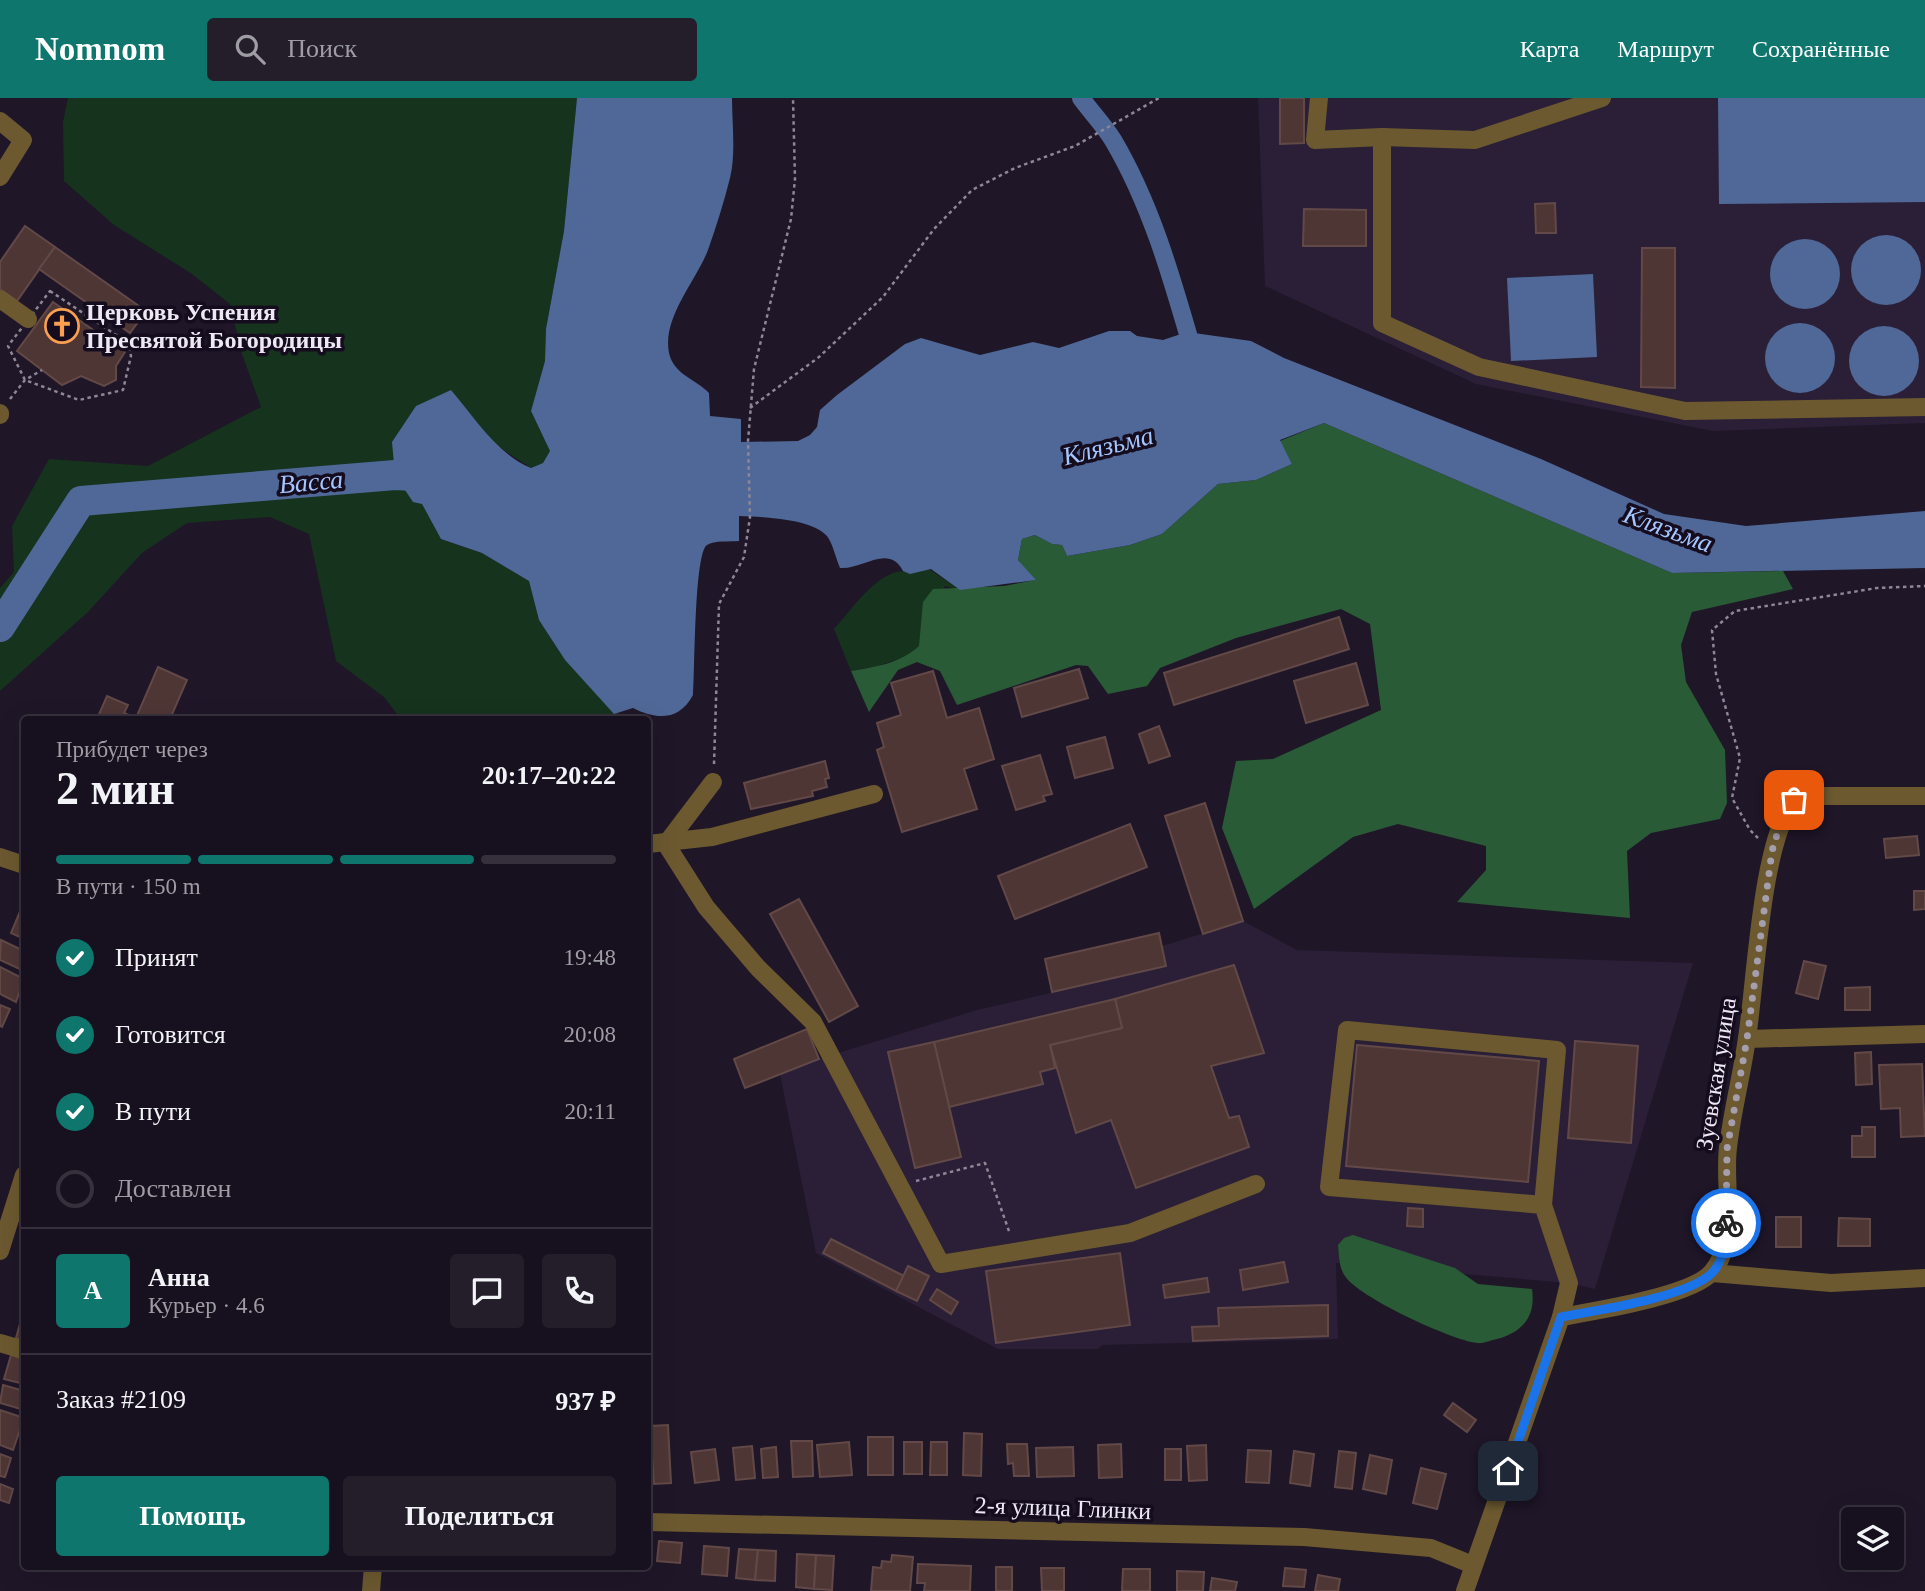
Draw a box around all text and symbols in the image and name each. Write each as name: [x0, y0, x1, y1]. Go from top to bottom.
search box: [207, 18, 697, 81]
icon: search: [231, 30, 269, 68]
text: Nomnom: [35, 31, 165, 67]
text: Поиск: [287, 34, 357, 63]
text: Карта: [1520, 36, 1579, 62]
text: Маршрут: [1617, 36, 1714, 62]
text: Сохранённые: [1752, 36, 1890, 62]
place label: Церковь Успения Пресвятой Богородицы: [86, 299, 342, 353]
church icon: Церковь Успения Пресвятой Богородицы: [43, 307, 81, 345]
water label: Клязьма: [1059, 421, 1156, 471]
water label: Васса: [278, 465, 344, 499]
water label: Клязьма: [1619, 499, 1716, 558]
text: Прибудет через: [56, 737, 208, 762]
text: 20:17–20:22: [482, 761, 616, 790]
text: 2 мин: [56, 763, 175, 814]
pin: [1764, 770, 1824, 830]
icon: bag: [1775, 781, 1813, 819]
text: В пути · 150 m: [56, 874, 201, 899]
icon: check: [56, 939, 94, 977]
text: Принят: [115, 943, 198, 972]
text: 19:48: [564, 945, 616, 970]
street label: Зуевская улица: [1691, 995, 1741, 1152]
icon: check: [56, 1016, 94, 1054]
text: Готовится: [115, 1020, 226, 1049]
text: 20:08: [564, 1022, 616, 1047]
icon: check: [56, 1093, 94, 1131]
text: В пути: [115, 1097, 191, 1126]
text: 20:11: [564, 1099, 616, 1124]
text: Доставлен: [115, 1174, 232, 1203]
courier: [1691, 1188, 1761, 1258]
icon: bike: [1707, 1204, 1745, 1242]
button: chat: [450, 1254, 524, 1328]
button: phone: [542, 1254, 616, 1328]
text: Анна: [148, 1263, 210, 1292]
text: А: [84, 1276, 102, 1305]
text: Курьер · 4.6: [148, 1293, 265, 1318]
text: Заказ #2109: [56, 1385, 186, 1414]
text: 937 ₽: [555, 1387, 616, 1416]
pin: [1478, 1441, 1538, 1501]
icon: home: [1489, 1452, 1527, 1490]
button: Помощь: [56, 1476, 329, 1556]
button: Поделиться: [343, 1476, 616, 1556]
street label: 2-я улица Глинки: [974, 1492, 1152, 1524]
map controls: [1841, 1507, 1904, 1570]
button: layers: [1841, 1507, 1904, 1570]

